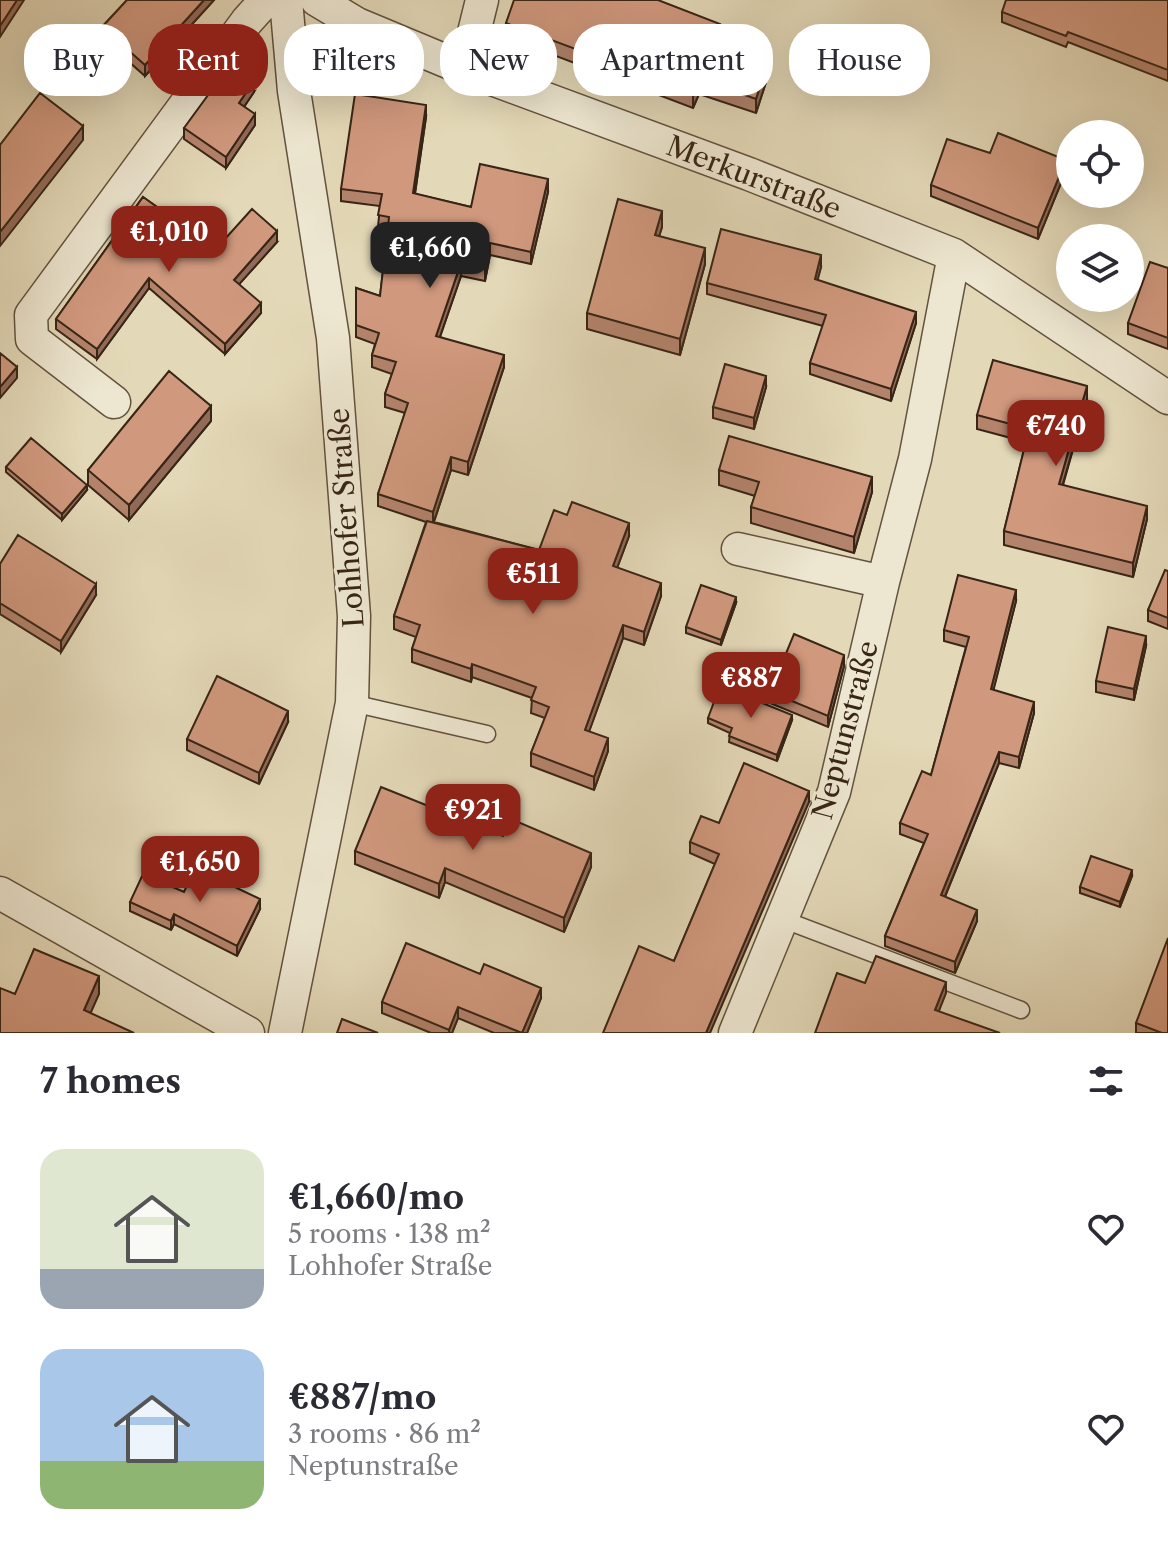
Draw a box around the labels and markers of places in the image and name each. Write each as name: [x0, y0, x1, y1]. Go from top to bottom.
pin: €1,010: [104, 206, 234, 274]
pin: €1,660: [365, 222, 495, 290]
pin: €740: [1009, 400, 1103, 468]
pin: €511: [486, 548, 580, 616]
pin: €887: [704, 652, 798, 720]
pin: €921: [426, 784, 520, 852]
pin: €1,650: [135, 836, 265, 904]

